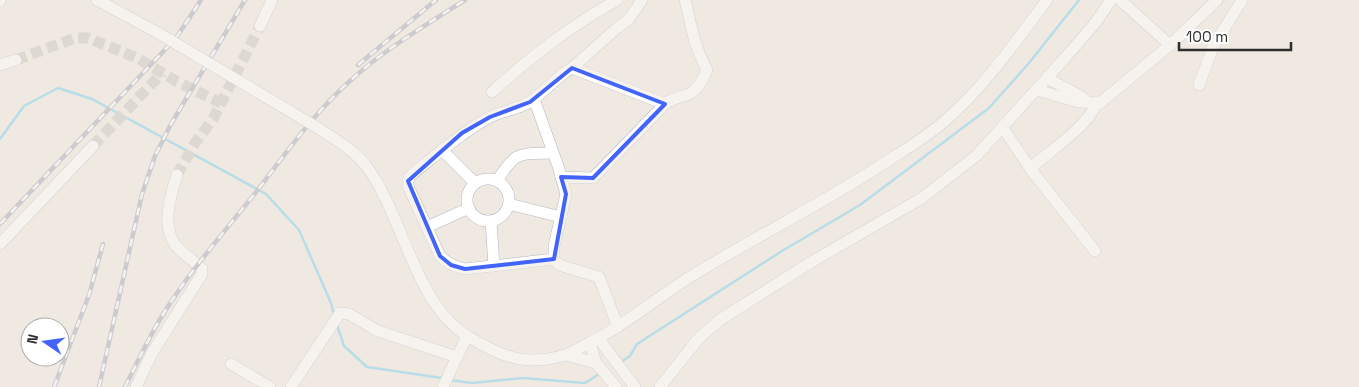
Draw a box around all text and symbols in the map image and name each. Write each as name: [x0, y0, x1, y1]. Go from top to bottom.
scale bar: [1179, 20, 1292, 52]
text: 100 m: [1186, 27, 1228, 46]
north arrow: [20, 317, 70, 367]
text: N: [23, 332, 42, 346]

